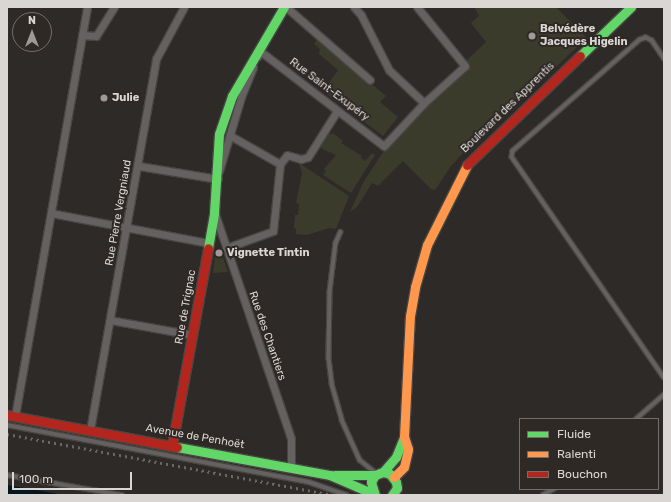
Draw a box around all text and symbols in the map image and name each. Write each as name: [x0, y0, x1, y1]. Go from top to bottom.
north arrow: [12, 12, 52, 52]
text: N: [28, 14, 36, 27]
place label: Belvédère Jacques Higelin: [540, 23, 628, 49]
marker: Belvédère Jacques Higelin: [527, 31, 537, 41]
street label: Rue Saint-Exupéry: [287, 56, 371, 124]
street label: Boulevard des Apprentis: [458, 60, 558, 156]
place label: Julie: [112, 91, 139, 105]
marker: Julie: [99, 93, 109, 103]
street label: Rue Pierre Vergniaud: [103, 159, 135, 267]
place label: Vignette Tintin: [227, 246, 310, 260]
marker: Vignette Tintin: [214, 248, 224, 258]
street label: Rue de Trignac: [173, 269, 199, 345]
street label: Rue des Chantiers: [246, 290, 288, 382]
legend: [519, 418, 659, 490]
street label: Avenue de Penhoët: [145, 422, 245, 452]
text: Fluide: [557, 427, 591, 441]
text: Ralenti: [557, 447, 596, 461]
scale bar: [14, 464, 134, 490]
text: Bouchon: [557, 467, 607, 481]
text: 100 m: [19, 472, 53, 486]

